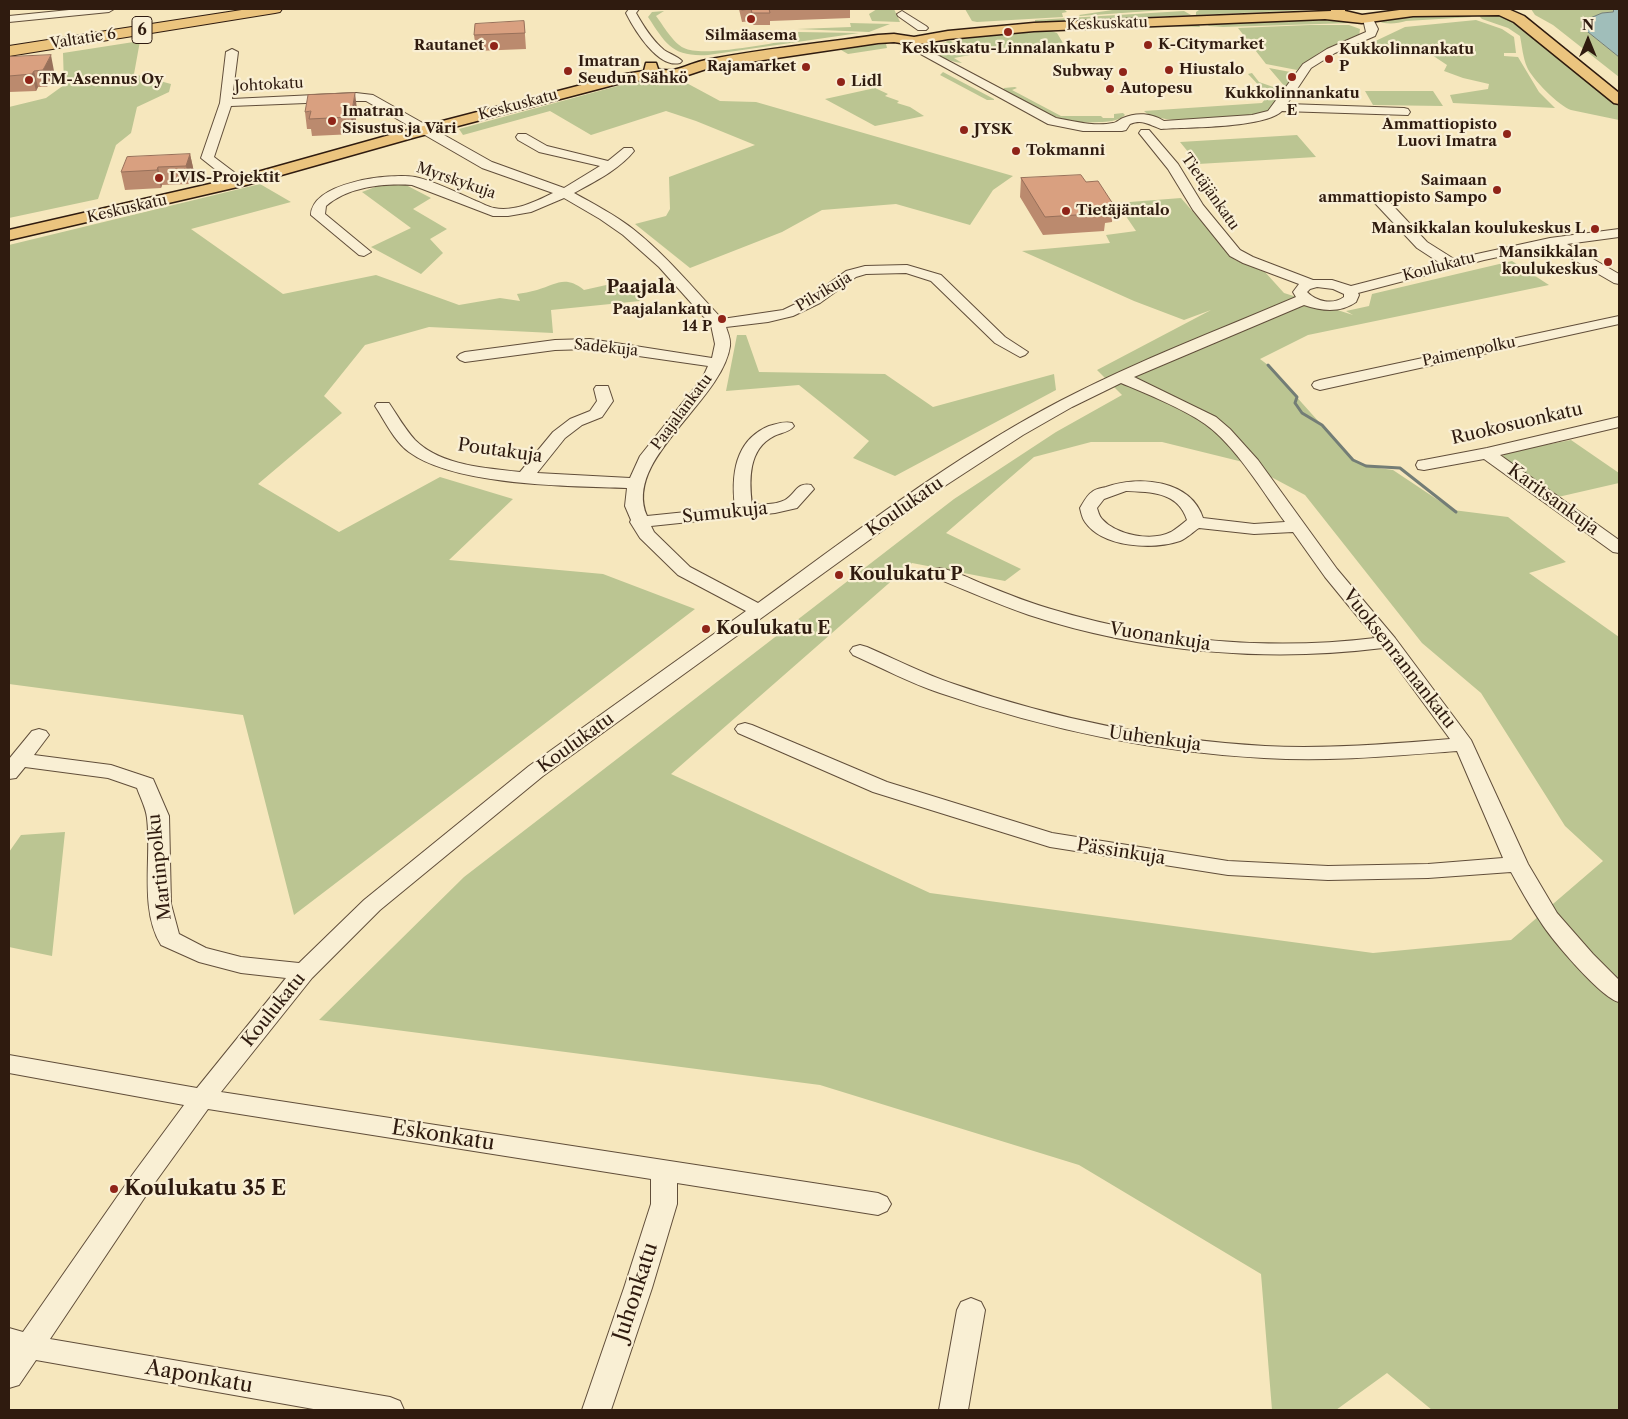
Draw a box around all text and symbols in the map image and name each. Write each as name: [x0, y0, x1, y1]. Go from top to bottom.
marker: Silmäasema: [745, 13, 757, 25]
street label: Keskuskatu: [1066, 14, 1148, 34]
north arrow: [1563, 15, 1613, 65]
road number: 6: [132, 16, 152, 44]
text: N: [1582, 16, 1594, 34]
street label: Valtatie 6: [49, 25, 117, 53]
marker: Keskuskatu-Linnalankatu P: [1002, 26, 1014, 38]
place label: Silmäasema: [705, 27, 797, 45]
place label: K-Citymarket: [1158, 36, 1264, 54]
place label: Rautanet: [414, 37, 484, 55]
marker: K-Citymarket: [1142, 39, 1154, 51]
marker: Rautanet: [488, 40, 500, 52]
place label: Keskuskatu-Linnalankatu P: [902, 40, 1114, 58]
place label: Kukkolinnankatu P: [1339, 41, 1474, 76]
place label: Imatran Seudun Sähkö: [578, 53, 688, 88]
marker: Kukkolinnankatu P: [1323, 53, 1335, 65]
place label: Rajamarket: [707, 58, 796, 76]
marker: Rajamarket: [800, 61, 812, 73]
place label: Hiustalo: [1179, 61, 1244, 79]
place label: Subway: [1052, 63, 1113, 81]
marker: Hiustalo: [1163, 64, 1175, 76]
marker: Imatran Seudun Sähkö: [562, 65, 574, 77]
marker: Subway: [1117, 66, 1129, 78]
place label: TM-Asennus Oy: [39, 71, 163, 89]
marker: Kukkolinnankatu E: [1286, 71, 1298, 83]
place label: Lidl: [851, 73, 882, 91]
marker: TM-Asennus Oy: [23, 74, 35, 86]
street label: Johtokatu: [234, 74, 304, 96]
marker: Lidl: [835, 76, 847, 88]
place label: Autopesu: [1120, 80, 1193, 98]
marker: Autopesu: [1104, 83, 1116, 95]
place label: Kukkolinnankatu E: [1224, 85, 1360, 120]
street label: Keskuskatu: [476, 86, 560, 124]
place label: Imatran Sisustus ja Väri: [342, 103, 457, 138]
marker: Imatran Sisustus ja Väri: [326, 115, 338, 127]
place label: Ammattiopisto Luovi Imatra: [1382, 116, 1497, 151]
place label: JYSK: [974, 121, 1012, 139]
marker: JYSK: [958, 124, 970, 136]
marker: Ammattiopisto Luovi Imatra: [1501, 128, 1513, 140]
place label: Tokmanni: [1026, 142, 1105, 160]
marker: Tokmanni: [1010, 145, 1022, 157]
street label: Tietäjänkatu: [1177, 150, 1243, 234]
street label: Myrskykuja: [414, 159, 498, 203]
place label: LVIS-Projektit: [169, 169, 280, 187]
marker: LVIS-Projektit: [153, 172, 165, 184]
place label: Saimaan ammattiopisto Sampo: [1318, 172, 1487, 207]
marker: Saimaan ammattiopisto Sampo: [1491, 184, 1503, 196]
street label: Keskuskatu: [85, 191, 169, 227]
place label: Tietäjäntalo: [1076, 202, 1170, 220]
marker: Tietäjäntalo: [1060, 205, 1072, 217]
place label: Mansikkalan koulukeskus L: [1371, 220, 1585, 238]
marker: Mansikkalan koulukeskus L: [1589, 223, 1601, 235]
place label: Mansikkalan koulukeskus: [1498, 244, 1598, 279]
street label: Koulukatu: [1401, 249, 1477, 285]
marker: Mansikkalan koulukeskus: [1602, 256, 1614, 268]
street label: Pilvikuja: [793, 268, 855, 316]
district label: Paajala: [606, 277, 676, 299]
place label: Paajalankatu 14 P: [612, 301, 712, 336]
marker: Paajalankatu 14 P: [716, 313, 728, 325]
street label: Paimenpolku: [1421, 333, 1517, 371]
street label: Sadekuja: [573, 336, 639, 360]
street label: Paajalankatu: [648, 371, 716, 453]
street label: Ruokosuonkatu: [1449, 398, 1585, 450]
street label: Poutakuja: [456, 434, 544, 468]
street label: Karitsankuja: [1503, 460, 1603, 540]
street label: Koulukatu: [862, 473, 948, 541]
street label: Sumukuja: [681, 498, 769, 528]
place label: Koulukatu P: [849, 564, 963, 586]
marker: Koulukatu P: [833, 569, 845, 581]
street label: Vuoksenrannankatu: [1338, 585, 1460, 733]
place label: Koulukatu E: [716, 618, 830, 640]
street label: Vuonankuja: [1108, 618, 1212, 656]
marker: Koulukatu E: [700, 623, 712, 635]
street label: Koulukatu: [534, 708, 618, 778]
street label: Uuhenkuja: [1107, 722, 1203, 756]
street label: Martinpolku: [144, 813, 176, 921]
street label: Pässinkuja: [1075, 834, 1167, 870]
street label: Koulukatu: [238, 969, 310, 1051]
street label: Eskonkatu: [390, 1115, 496, 1157]
place label: Koulukatu 35 E: [124, 1176, 286, 1202]
marker: Koulukatu 35 E: [108, 1183, 120, 1195]
street label: Juhonkatu: [608, 1239, 664, 1345]
street label: Aaponkatu: [143, 1355, 255, 1399]

